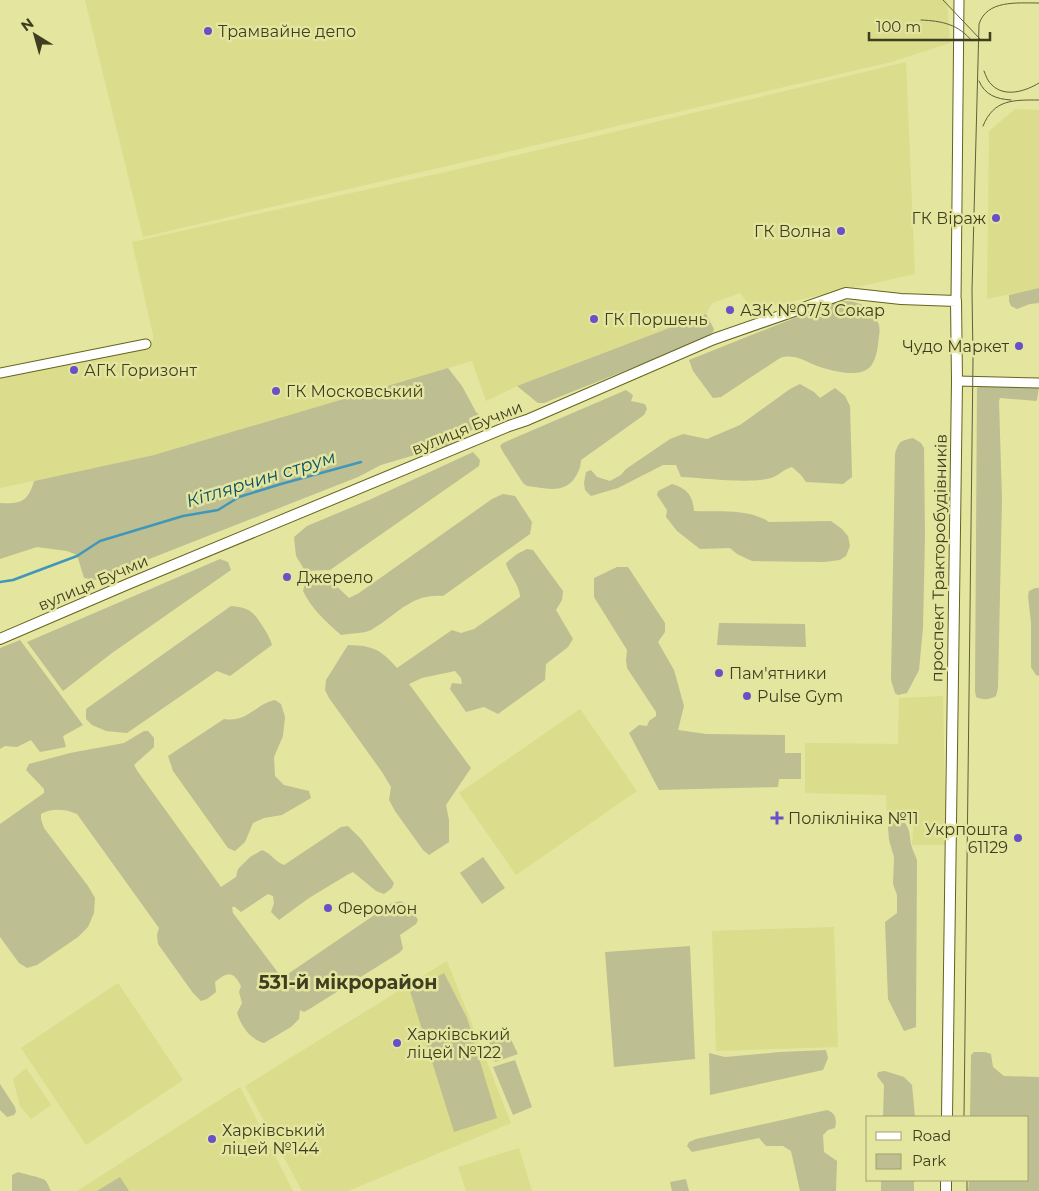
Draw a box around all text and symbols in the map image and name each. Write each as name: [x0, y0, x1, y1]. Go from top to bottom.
north arrow: [10, 10, 60, 60]
scale bar: [869, 10, 990, 42]
text: N: [17, 14, 37, 35]
text: 100 m: [876, 17, 921, 36]
place label: Трамвайне депо: [218, 22, 356, 41]
marker: Трамвайне депо: [202, 25, 214, 37]
place label: ГК Віраж: [912, 209, 986, 228]
marker: ГК Віраж: [990, 212, 1002, 224]
place label: ГК Волна: [754, 222, 831, 241]
marker: ГК Волна: [835, 225, 847, 237]
place label: АЗК №07/3 Сокар: [740, 301, 885, 320]
marker: АЗК №07/3 Сокар: [724, 304, 736, 316]
place label: ГК Поршень: [604, 310, 707, 329]
marker: ГК Поршень: [588, 313, 600, 325]
place label: Чудо Маркет: [902, 337, 1009, 356]
marker: Чудо Маркет: [1013, 340, 1025, 352]
place label: АГК Горизонт: [84, 361, 197, 380]
marker: АГК Горизонт: [68, 364, 80, 376]
place label: ГК Московський: [286, 382, 423, 401]
marker: ГК Московський: [270, 385, 282, 397]
street label: вулиця Бучми: [409, 397, 525, 459]
street label: проспект Тракторобудівників: [927, 434, 951, 682]
water label: Кітлярчин струм: [184, 446, 338, 512]
street label: вулиця Бучми: [35, 551, 151, 615]
place label: Джерело: [297, 568, 373, 587]
marker: Джерело: [281, 571, 293, 583]
place label: Пам'ятники: [729, 664, 827, 683]
marker: Пам'ятники: [713, 667, 725, 679]
place label: Pulse Gym: [757, 687, 843, 706]
marker: Pulse Gym: [741, 690, 753, 702]
place label: Поліклініка №11: [788, 809, 919, 828]
marker: Поліклініка №11: [770, 811, 784, 825]
place label: Укрпошта 61129: [925, 820, 1008, 857]
marker: Укрпошта 61129: [1012, 832, 1024, 844]
place label: Феромон: [338, 899, 417, 918]
marker: Феромон: [322, 902, 334, 914]
district label: 531-й мікрорайон: [259, 971, 437, 994]
place label: Харківський ліцей №122: [407, 1025, 510, 1062]
marker: Харківський ліцей №122: [391, 1037, 403, 1049]
legend: [866, 1116, 1029, 1181]
place label: Харківський ліцей №144: [222, 1121, 325, 1158]
text: Road: [912, 1126, 951, 1145]
marker: Харківський ліцей №144: [206, 1133, 218, 1145]
text: Park: [912, 1151, 946, 1170]

